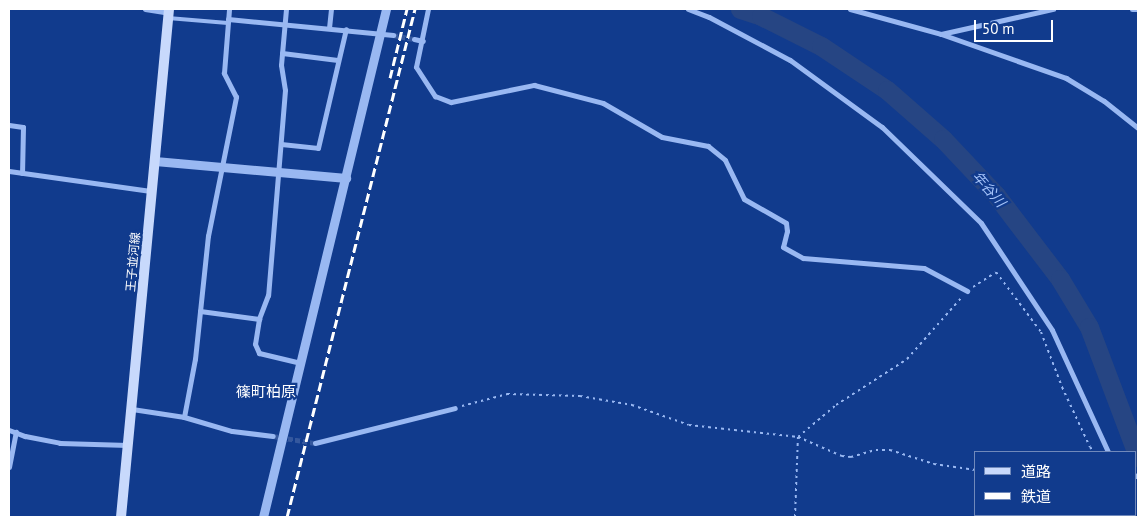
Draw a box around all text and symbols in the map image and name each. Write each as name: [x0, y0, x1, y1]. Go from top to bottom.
scale bar: [977, 10, 1056, 42]
text: 50 m: [982, 19, 1015, 38]
water label: 年谷川: [969, 168, 1009, 210]
street label: 王子並河線: [123, 231, 143, 293]
district label: 篠町柏原: [236, 383, 296, 401]
legend: [974, 451, 1137, 516]
text: 道路: [1021, 462, 1051, 481]
text: 鉄道: [1021, 487, 1051, 506]

